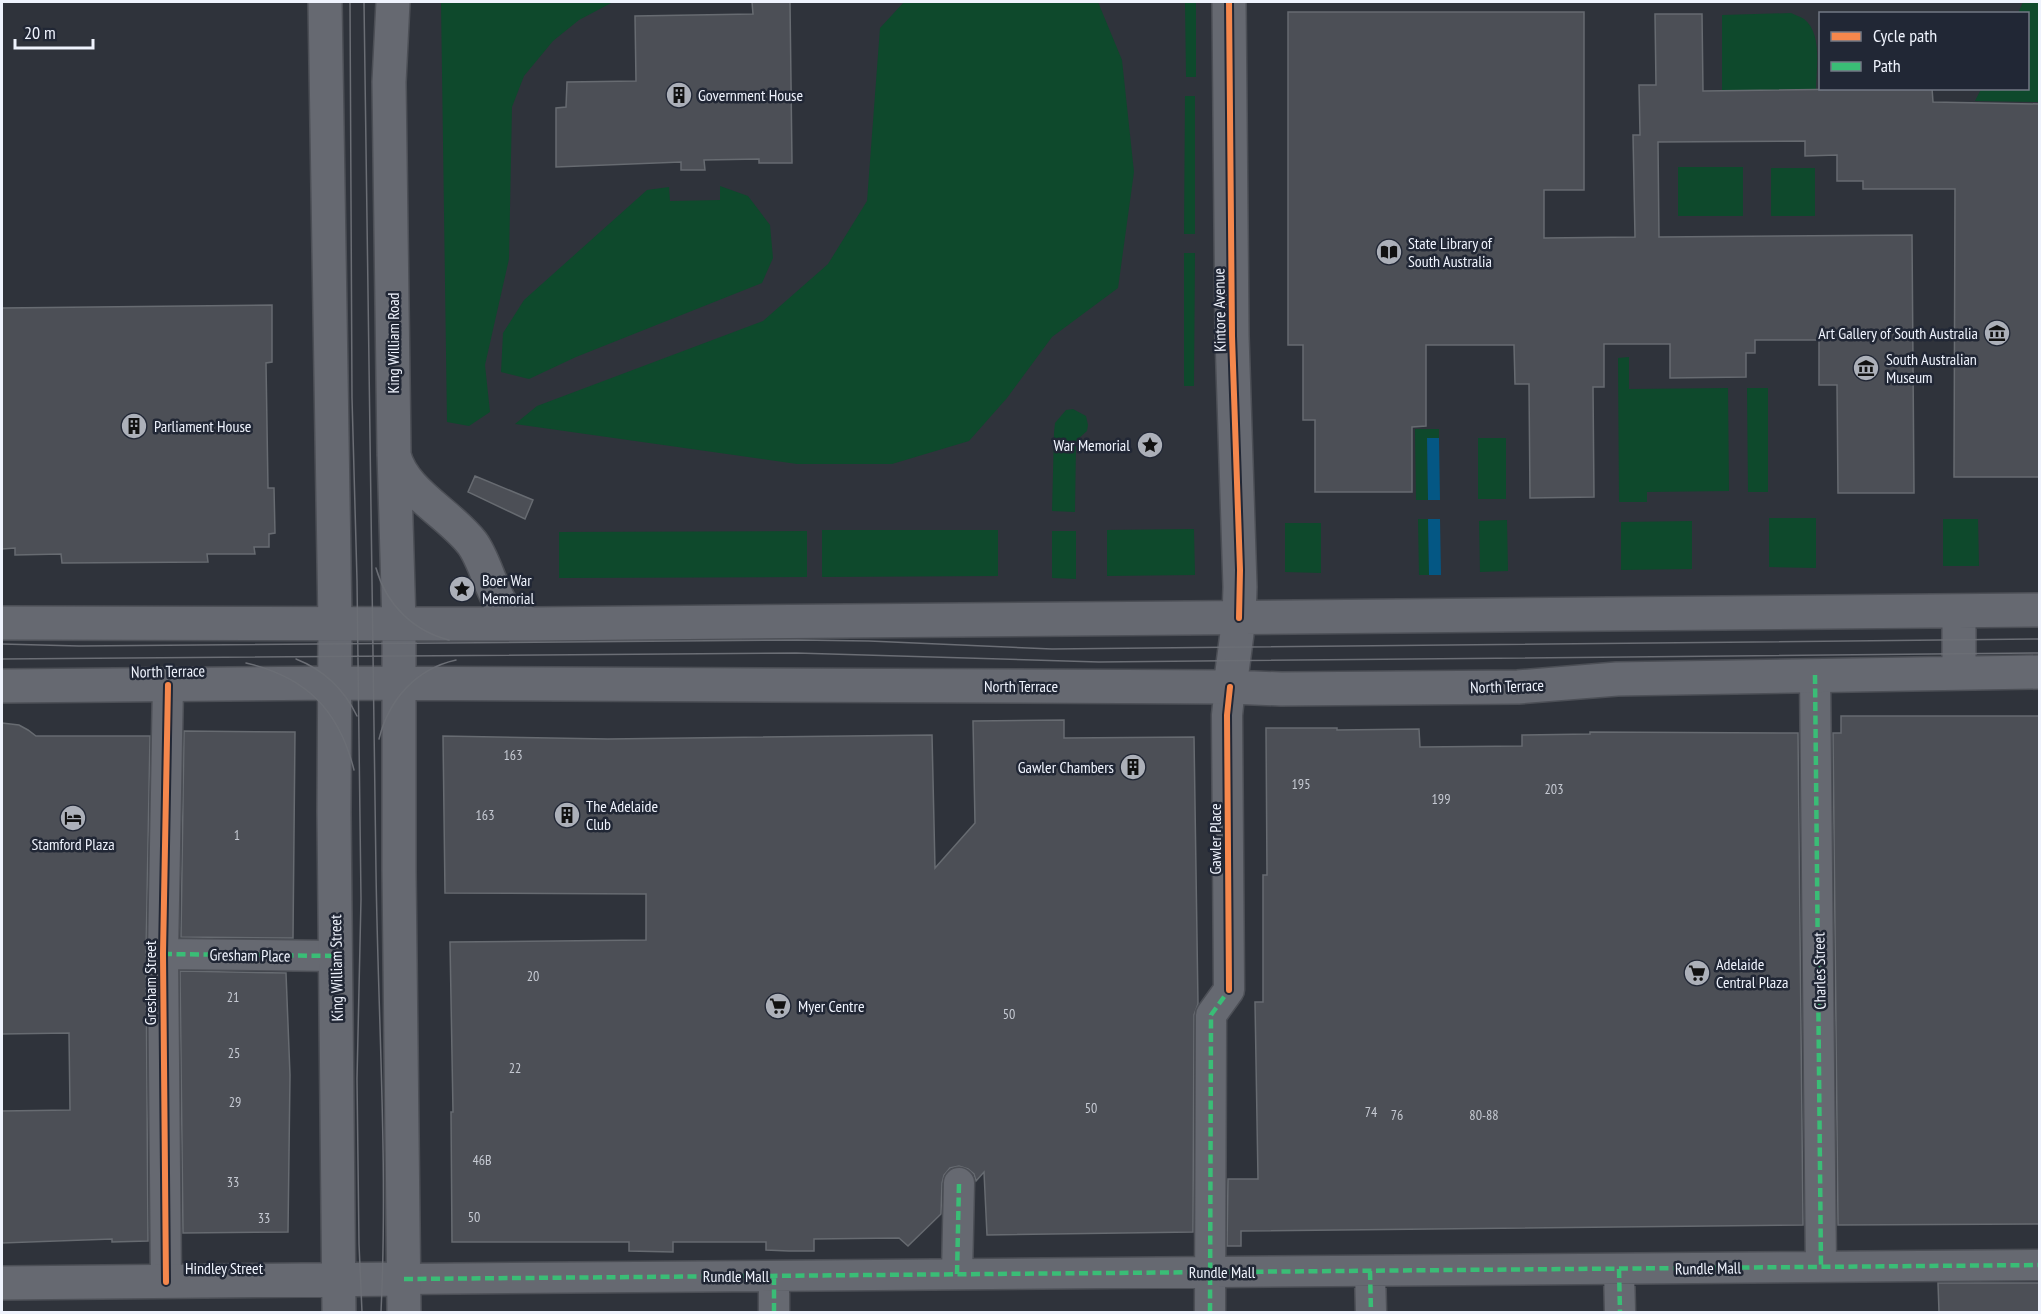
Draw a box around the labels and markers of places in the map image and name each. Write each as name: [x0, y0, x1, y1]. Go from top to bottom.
building icon: Government House: [664, 80, 694, 110]
place label: Government House: [698, 85, 803, 105]
place label: State Library of South Australia: [1408, 233, 1493, 271]
library icon: State Library of South Australia: [1374, 237, 1404, 267]
museum icon: Art Gallery of South Australia: [1982, 318, 2012, 348]
place label: Art Gallery of South Australia: [1818, 323, 1978, 343]
place label: South Australian Museum: [1886, 349, 1977, 387]
museum icon: South Australian Museum: [1851, 353, 1881, 383]
building icon: Parliament House: [119, 411, 149, 441]
place label: Parliament House: [154, 416, 251, 436]
place icon: War Memorial: [1135, 430, 1165, 460]
place label: War Memorial: [1054, 435, 1130, 455]
place label: Boer War Memorial: [482, 570, 534, 608]
place icon: Boer War Memorial: [447, 574, 477, 604]
building icon: Gawler Chambers: [1118, 752, 1148, 782]
place label: Gawler Chambers: [1018, 757, 1114, 777]
place label: The Adelaide Club: [586, 796, 658, 834]
building icon: The Adelaide Club: [552, 800, 582, 830]
hotel icon: Stamford Plaza: [58, 803, 88, 833]
place label: Stamford Plaza: [31, 834, 115, 854]
place label: Adelaide Central Plaza: [1716, 954, 1788, 992]
supermarket icon: Adelaide Central Plaza: [1682, 958, 1712, 988]
supermarket icon: Myer Centre: [763, 991, 793, 1021]
place label: Myer Centre: [798, 996, 865, 1016]

